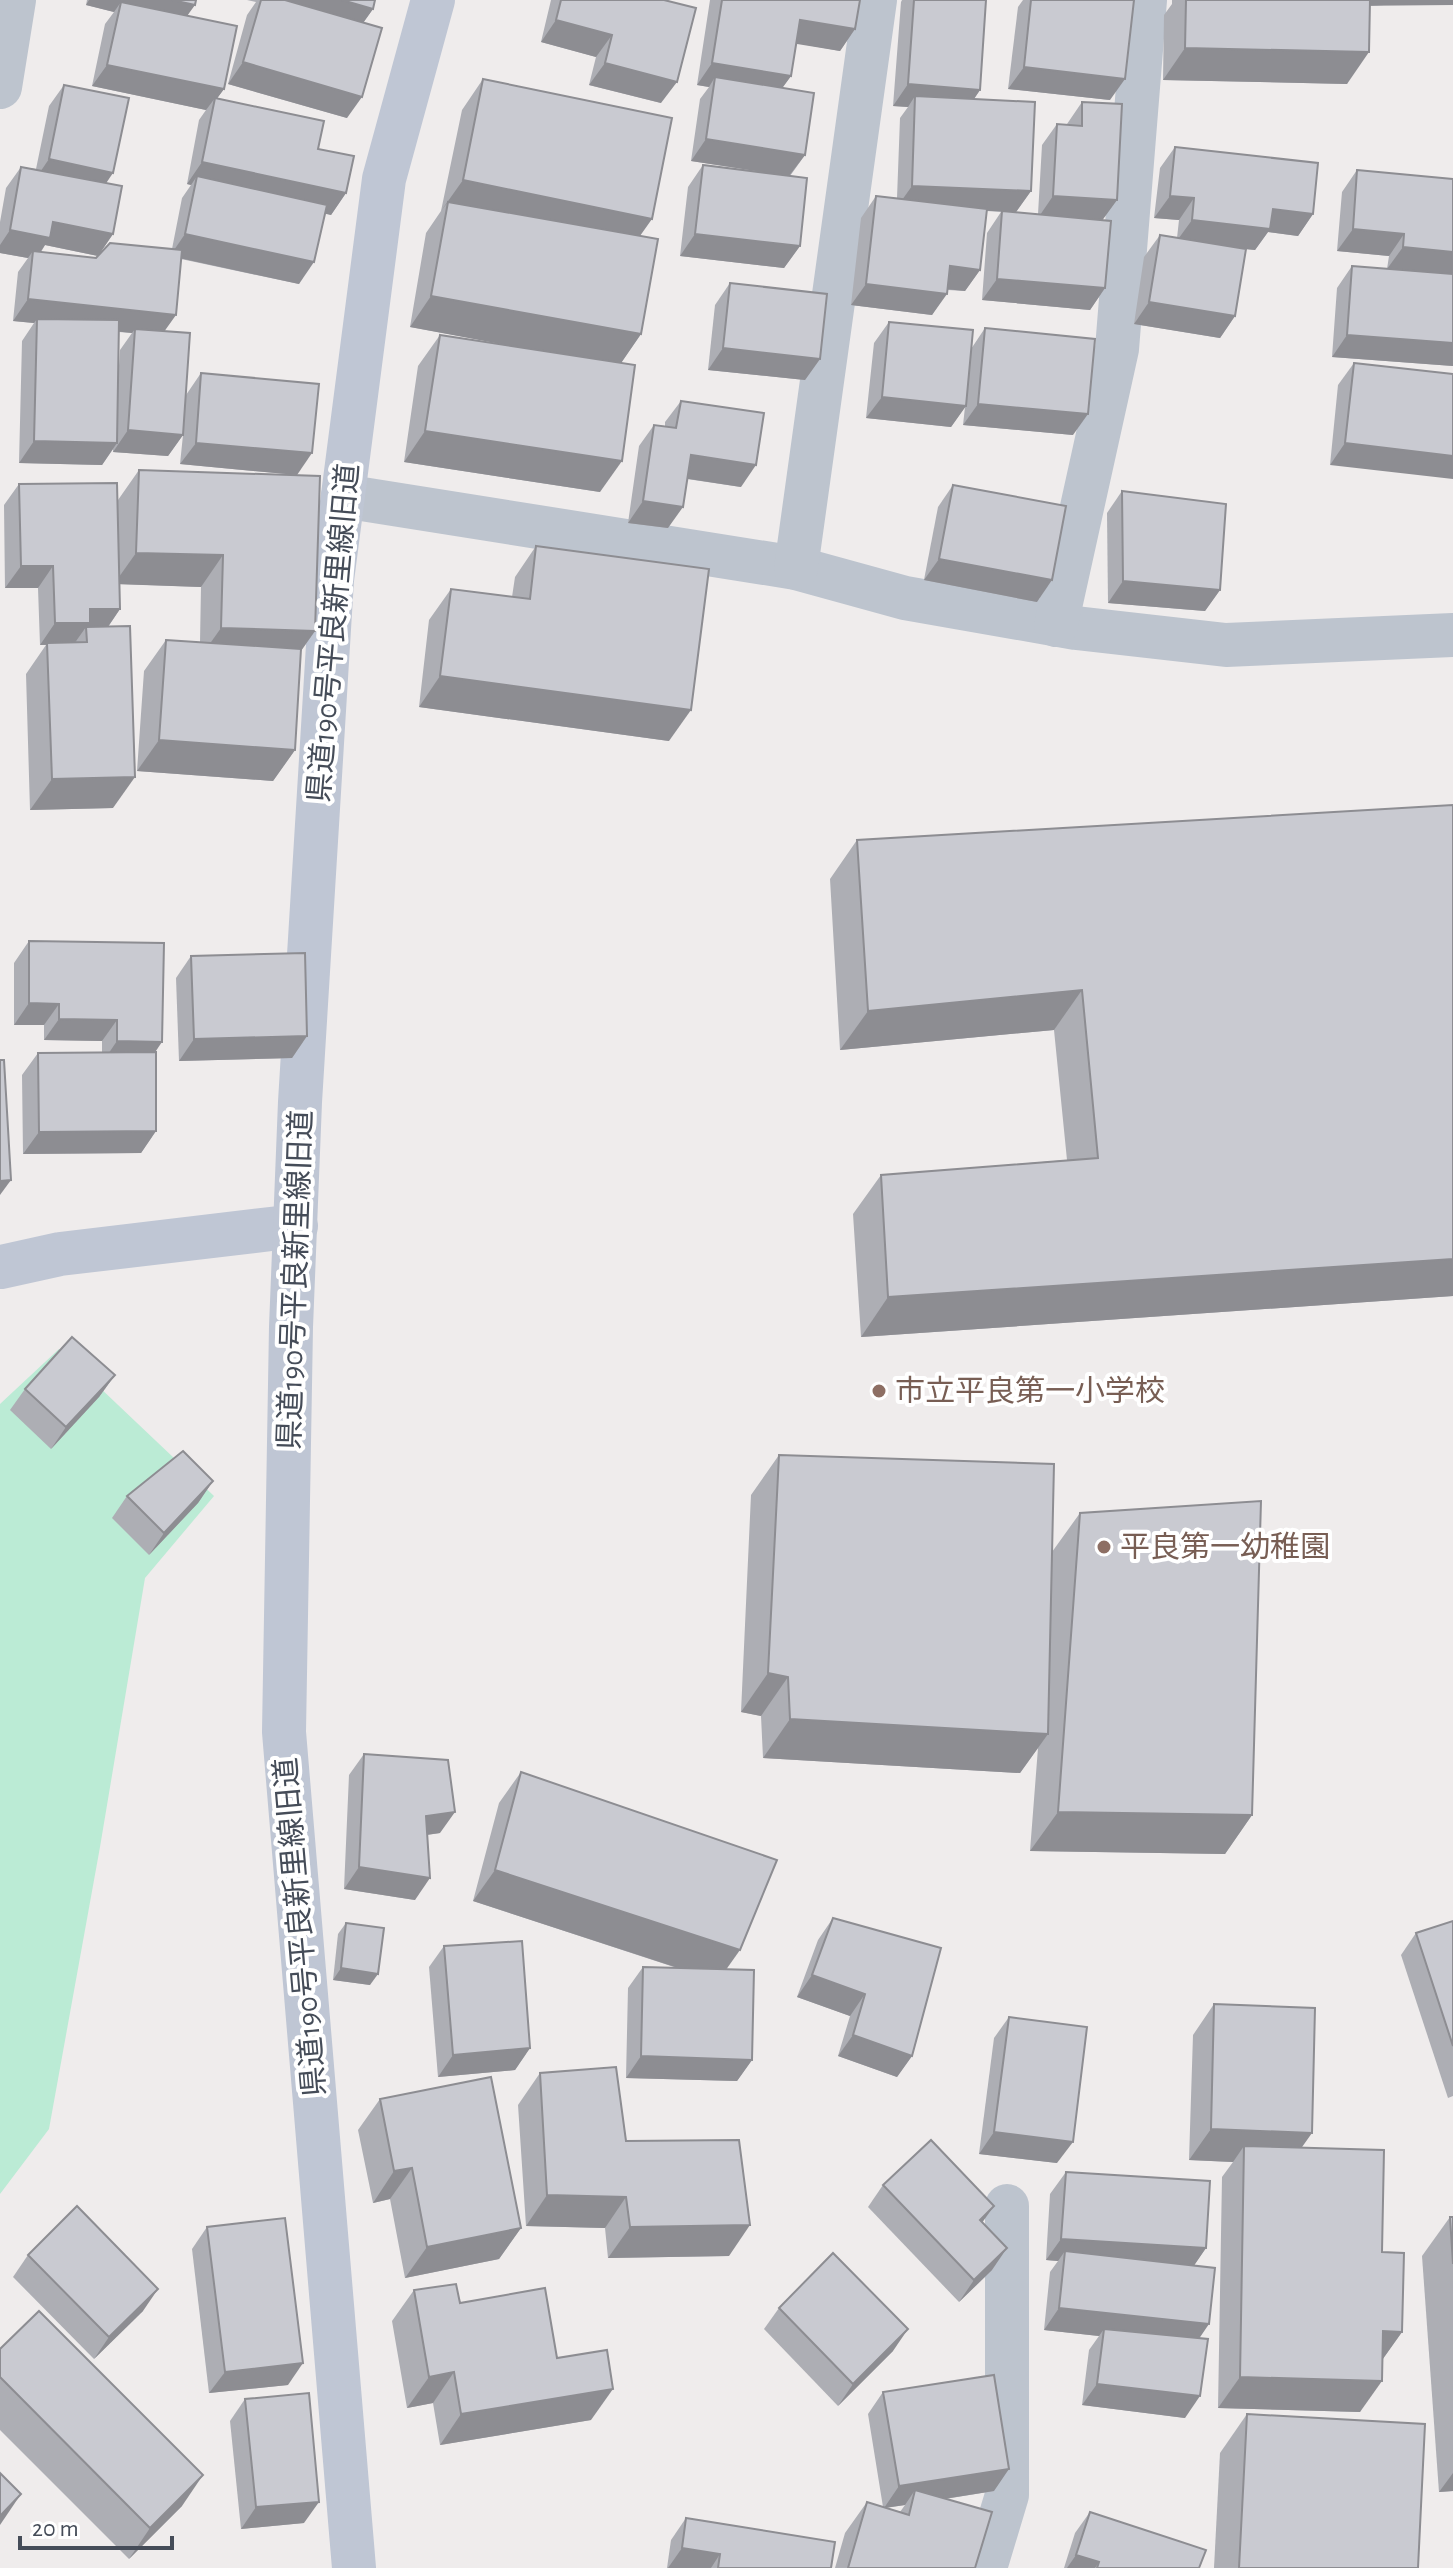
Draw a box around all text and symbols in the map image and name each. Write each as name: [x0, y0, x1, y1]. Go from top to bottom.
street label: 県道190号平良新里線旧道: [302, 462, 364, 804]
street label: 県道190号平良新里線旧道: [273, 1109, 317, 1451]
place label: 市立平良第一小学校: [895, 1375, 1165, 1407]
marker: 市立平良第一小学校: [870, 1382, 888, 1400]
place label: 平良第一幼稚園: [1120, 1531, 1330, 1563]
marker: 平良第一幼稚園: [1095, 1538, 1113, 1556]
street label: 県道190号平良新里線旧道: [269, 1756, 331, 2098]
scale bar: [20, 2500, 172, 2550]
text: 20 m: [32, 2517, 79, 2541]

